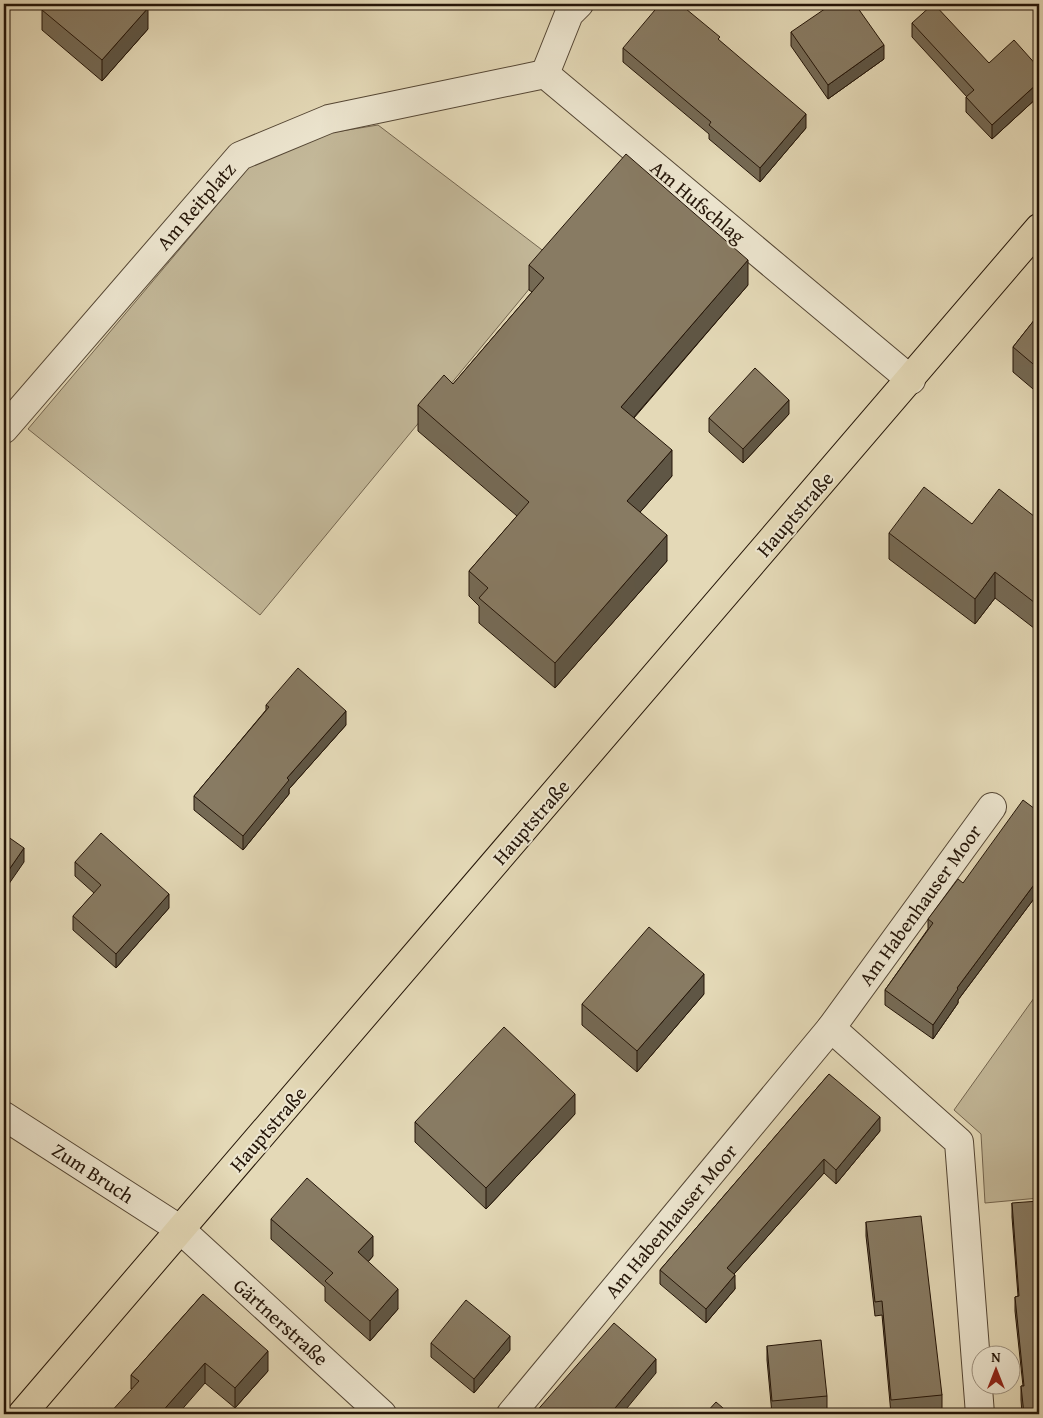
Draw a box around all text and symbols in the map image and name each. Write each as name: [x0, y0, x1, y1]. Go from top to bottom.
street label: Am Hufschlag: [645, 153, 752, 250]
street label: Am Reitplatz: [149, 155, 242, 256]
street label: Hauptstraße: [749, 465, 840, 563]
street label: Hauptstraße: [485, 773, 576, 871]
street label: Am Habenhauser Moor: [851, 818, 988, 991]
street label: Hauptstraße: [222, 1080, 313, 1178]
street label: Zum Bruch: [47, 1135, 140, 1210]
street label: Am Habenhauser Moor: [597, 1137, 744, 1304]
street label: Gärtnerstraße: [227, 1271, 335, 1372]
north arrow: [970, 1346, 1020, 1396]
text: N: [991, 1347, 1001, 1367]

